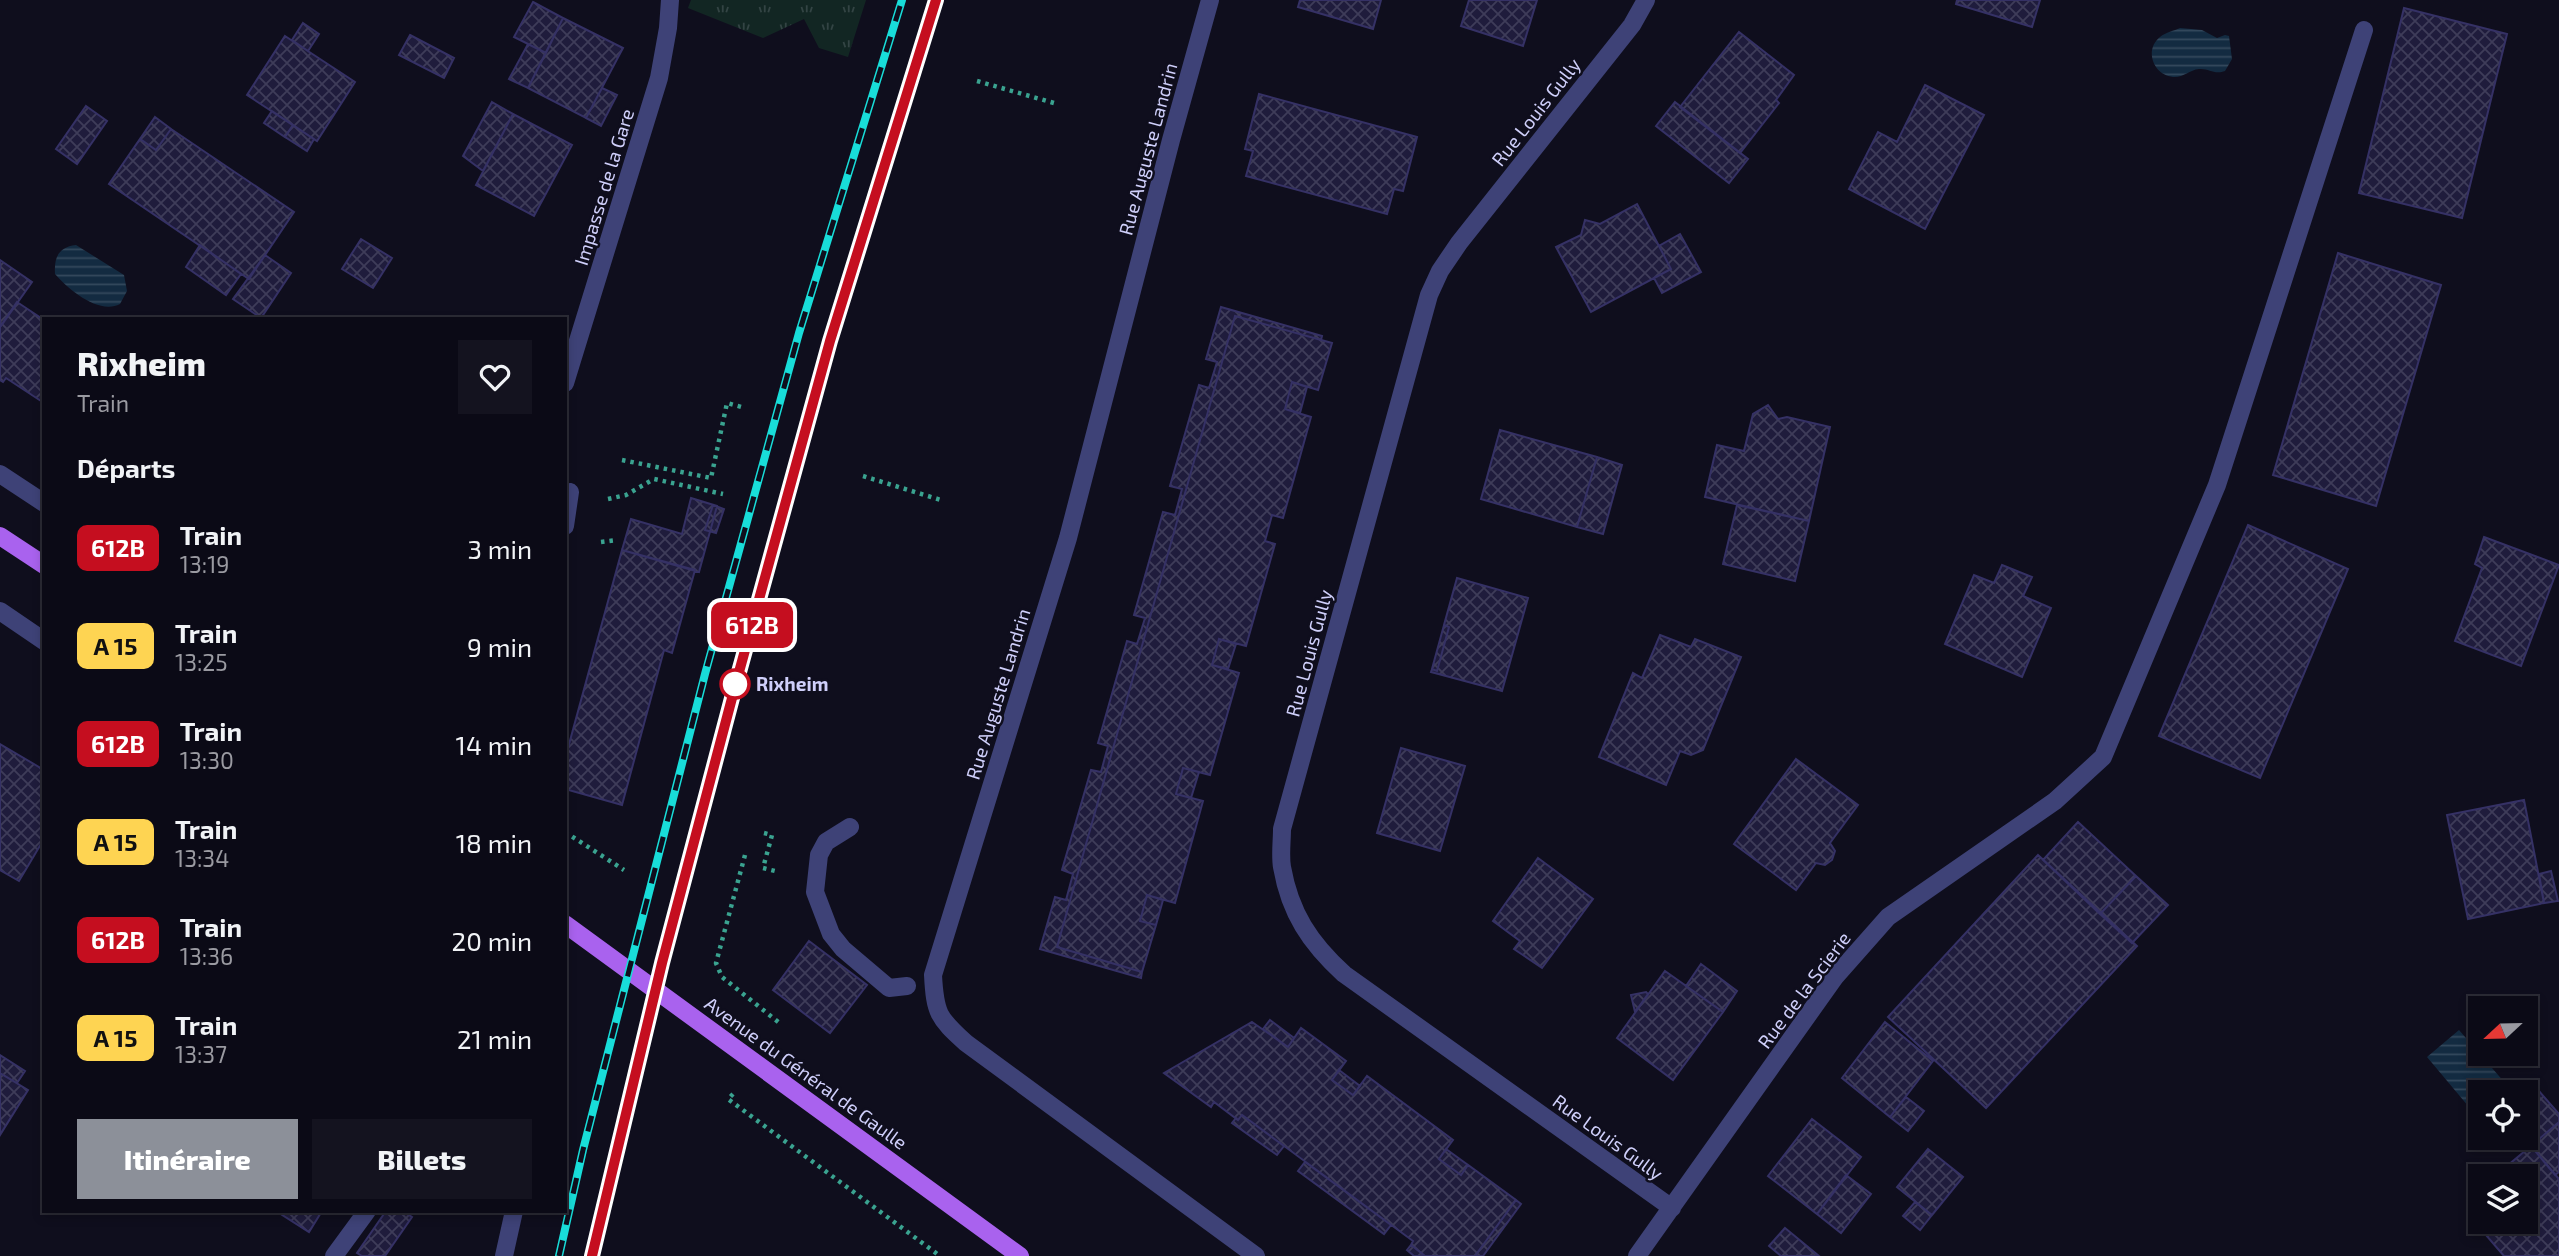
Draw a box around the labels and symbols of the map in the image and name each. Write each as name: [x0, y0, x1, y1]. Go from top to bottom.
street label: Rue Louis Gully: [1486, 53, 1585, 170]
street label: Rue Auguste Landrin: [1113, 60, 1182, 238]
street label: Impasse de la Gare: [569, 106, 638, 268]
street label: Rue Louis Gully: [1281, 587, 1337, 719]
line badge: 612B: [703, 602, 801, 648]
street label: Rue Auguste Landrin: [961, 606, 1034, 782]
marker: Rixheim: [720, 669, 750, 699]
place label: Rixheim: [756, 672, 828, 695]
street label: Rue de la Scierie: [1752, 927, 1855, 1053]
street label: Avenue du Général de Gaulle: [701, 991, 912, 1154]
north arrow: [2468, 996, 2538, 1066]
street label: Rue Louis Gully: [1549, 1089, 1668, 1184]

